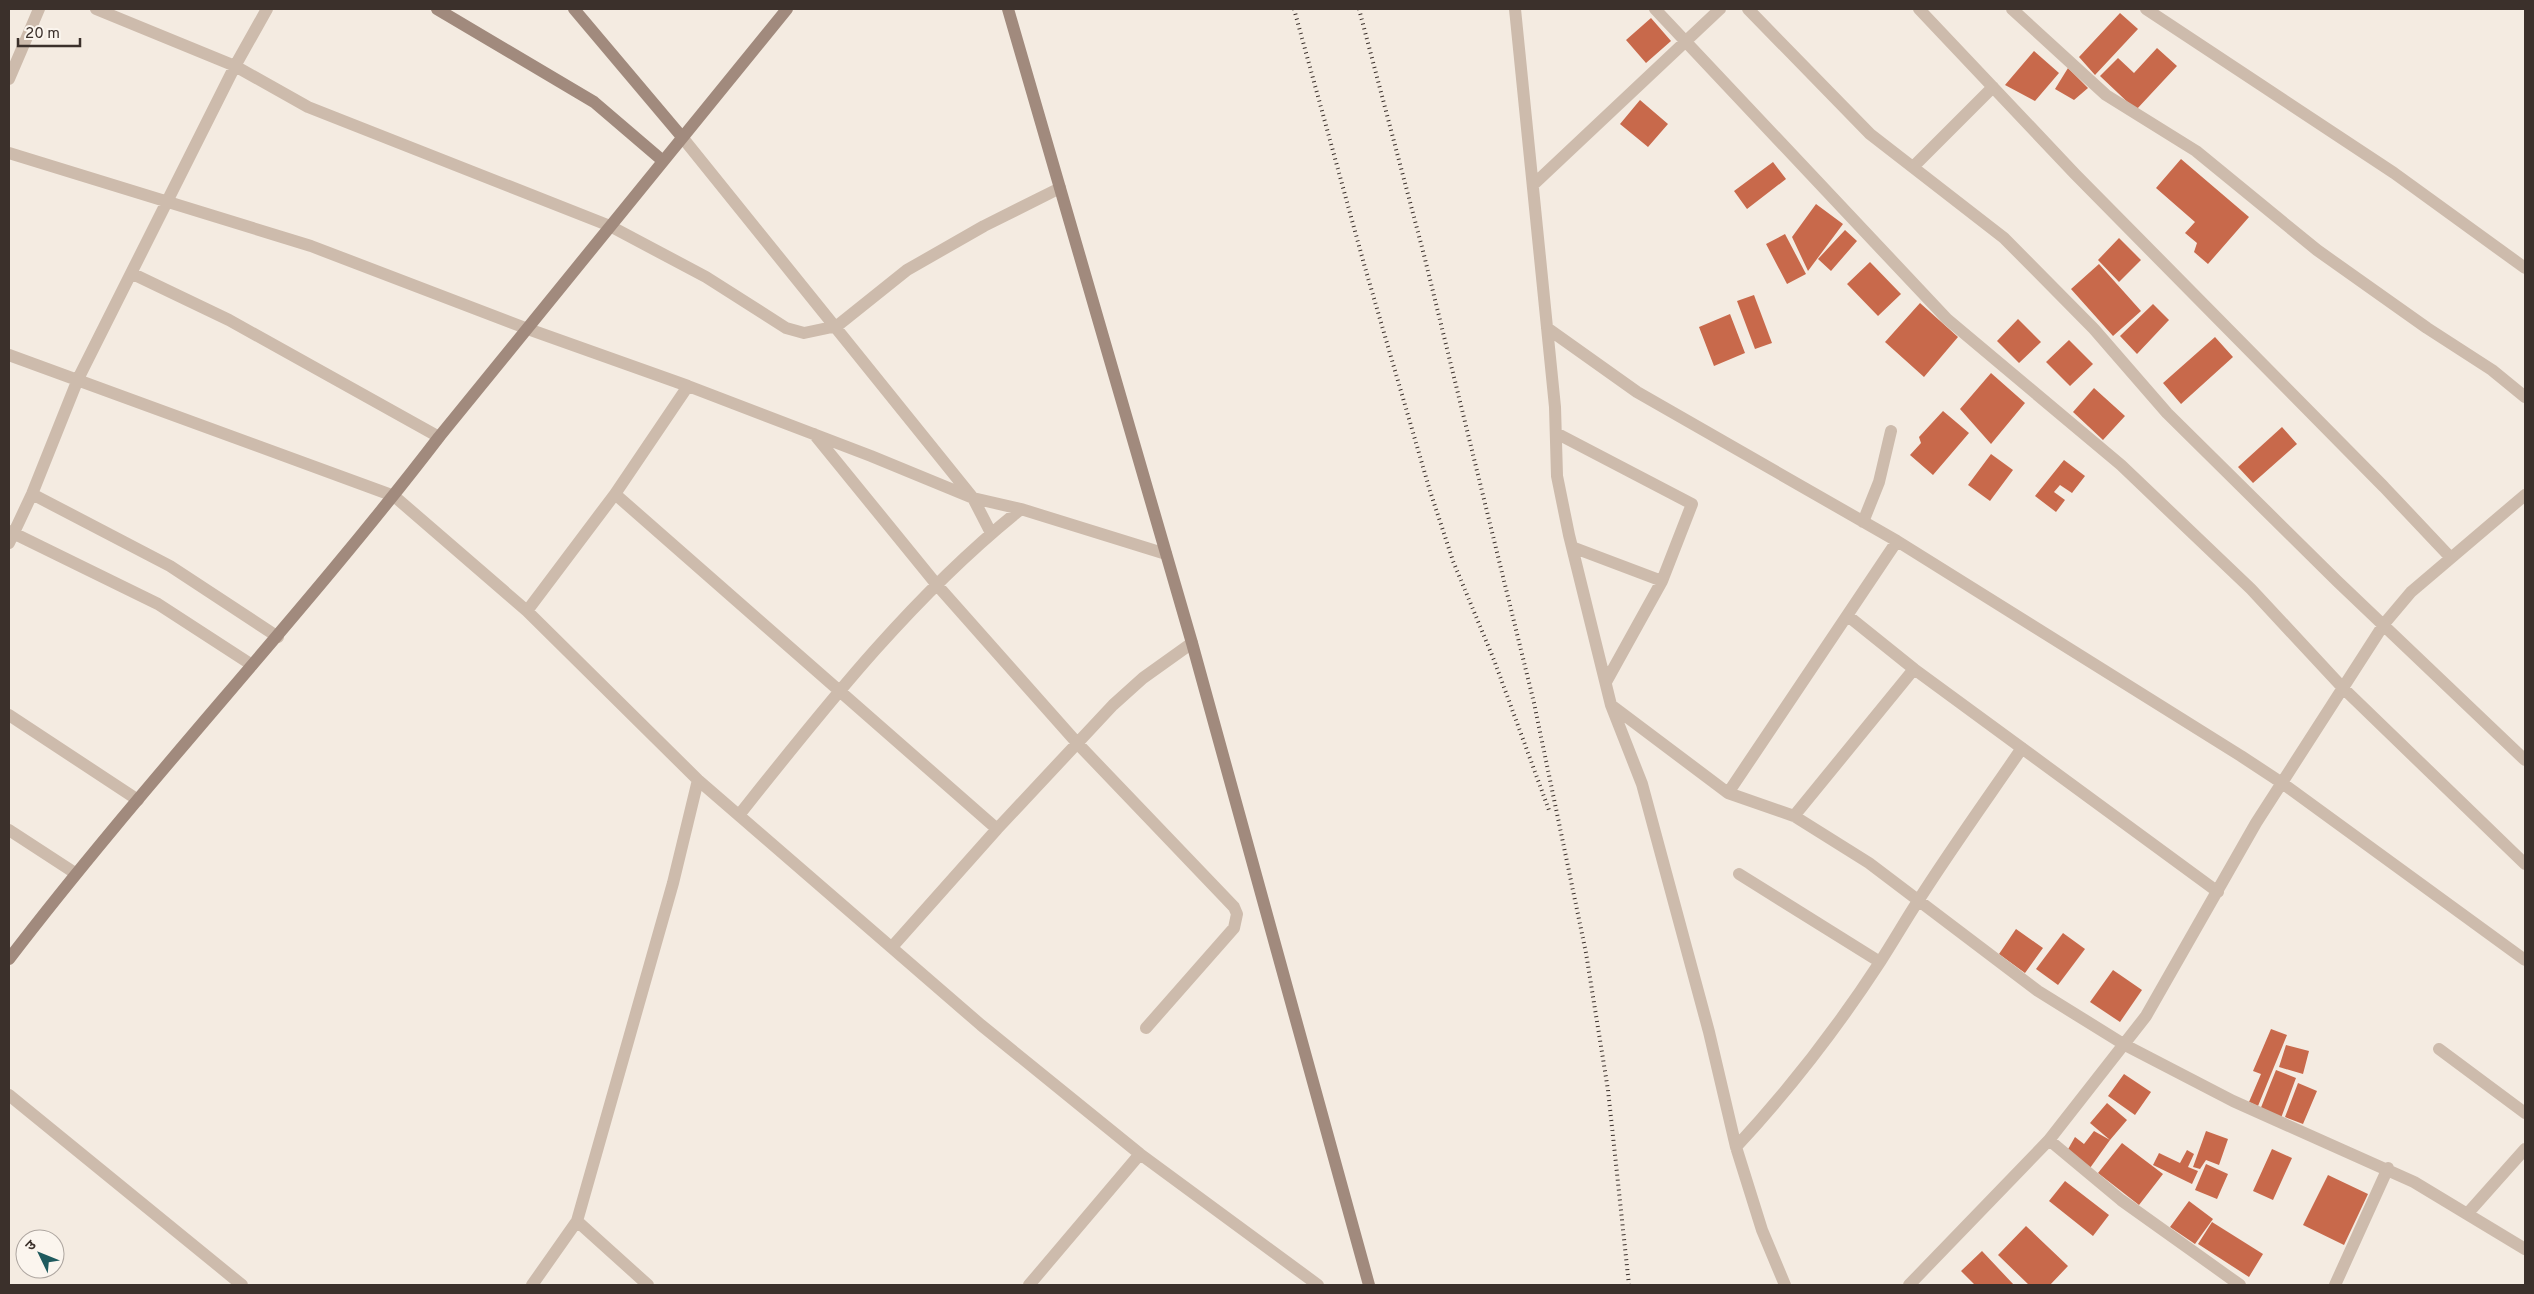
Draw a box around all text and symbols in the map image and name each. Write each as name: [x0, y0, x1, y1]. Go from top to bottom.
scale bar: [18, 15, 80, 47]
text: 20 m: [25, 25, 60, 44]
north arrow: [15, 1229, 65, 1279]
text: उ: [23, 1237, 41, 1255]

